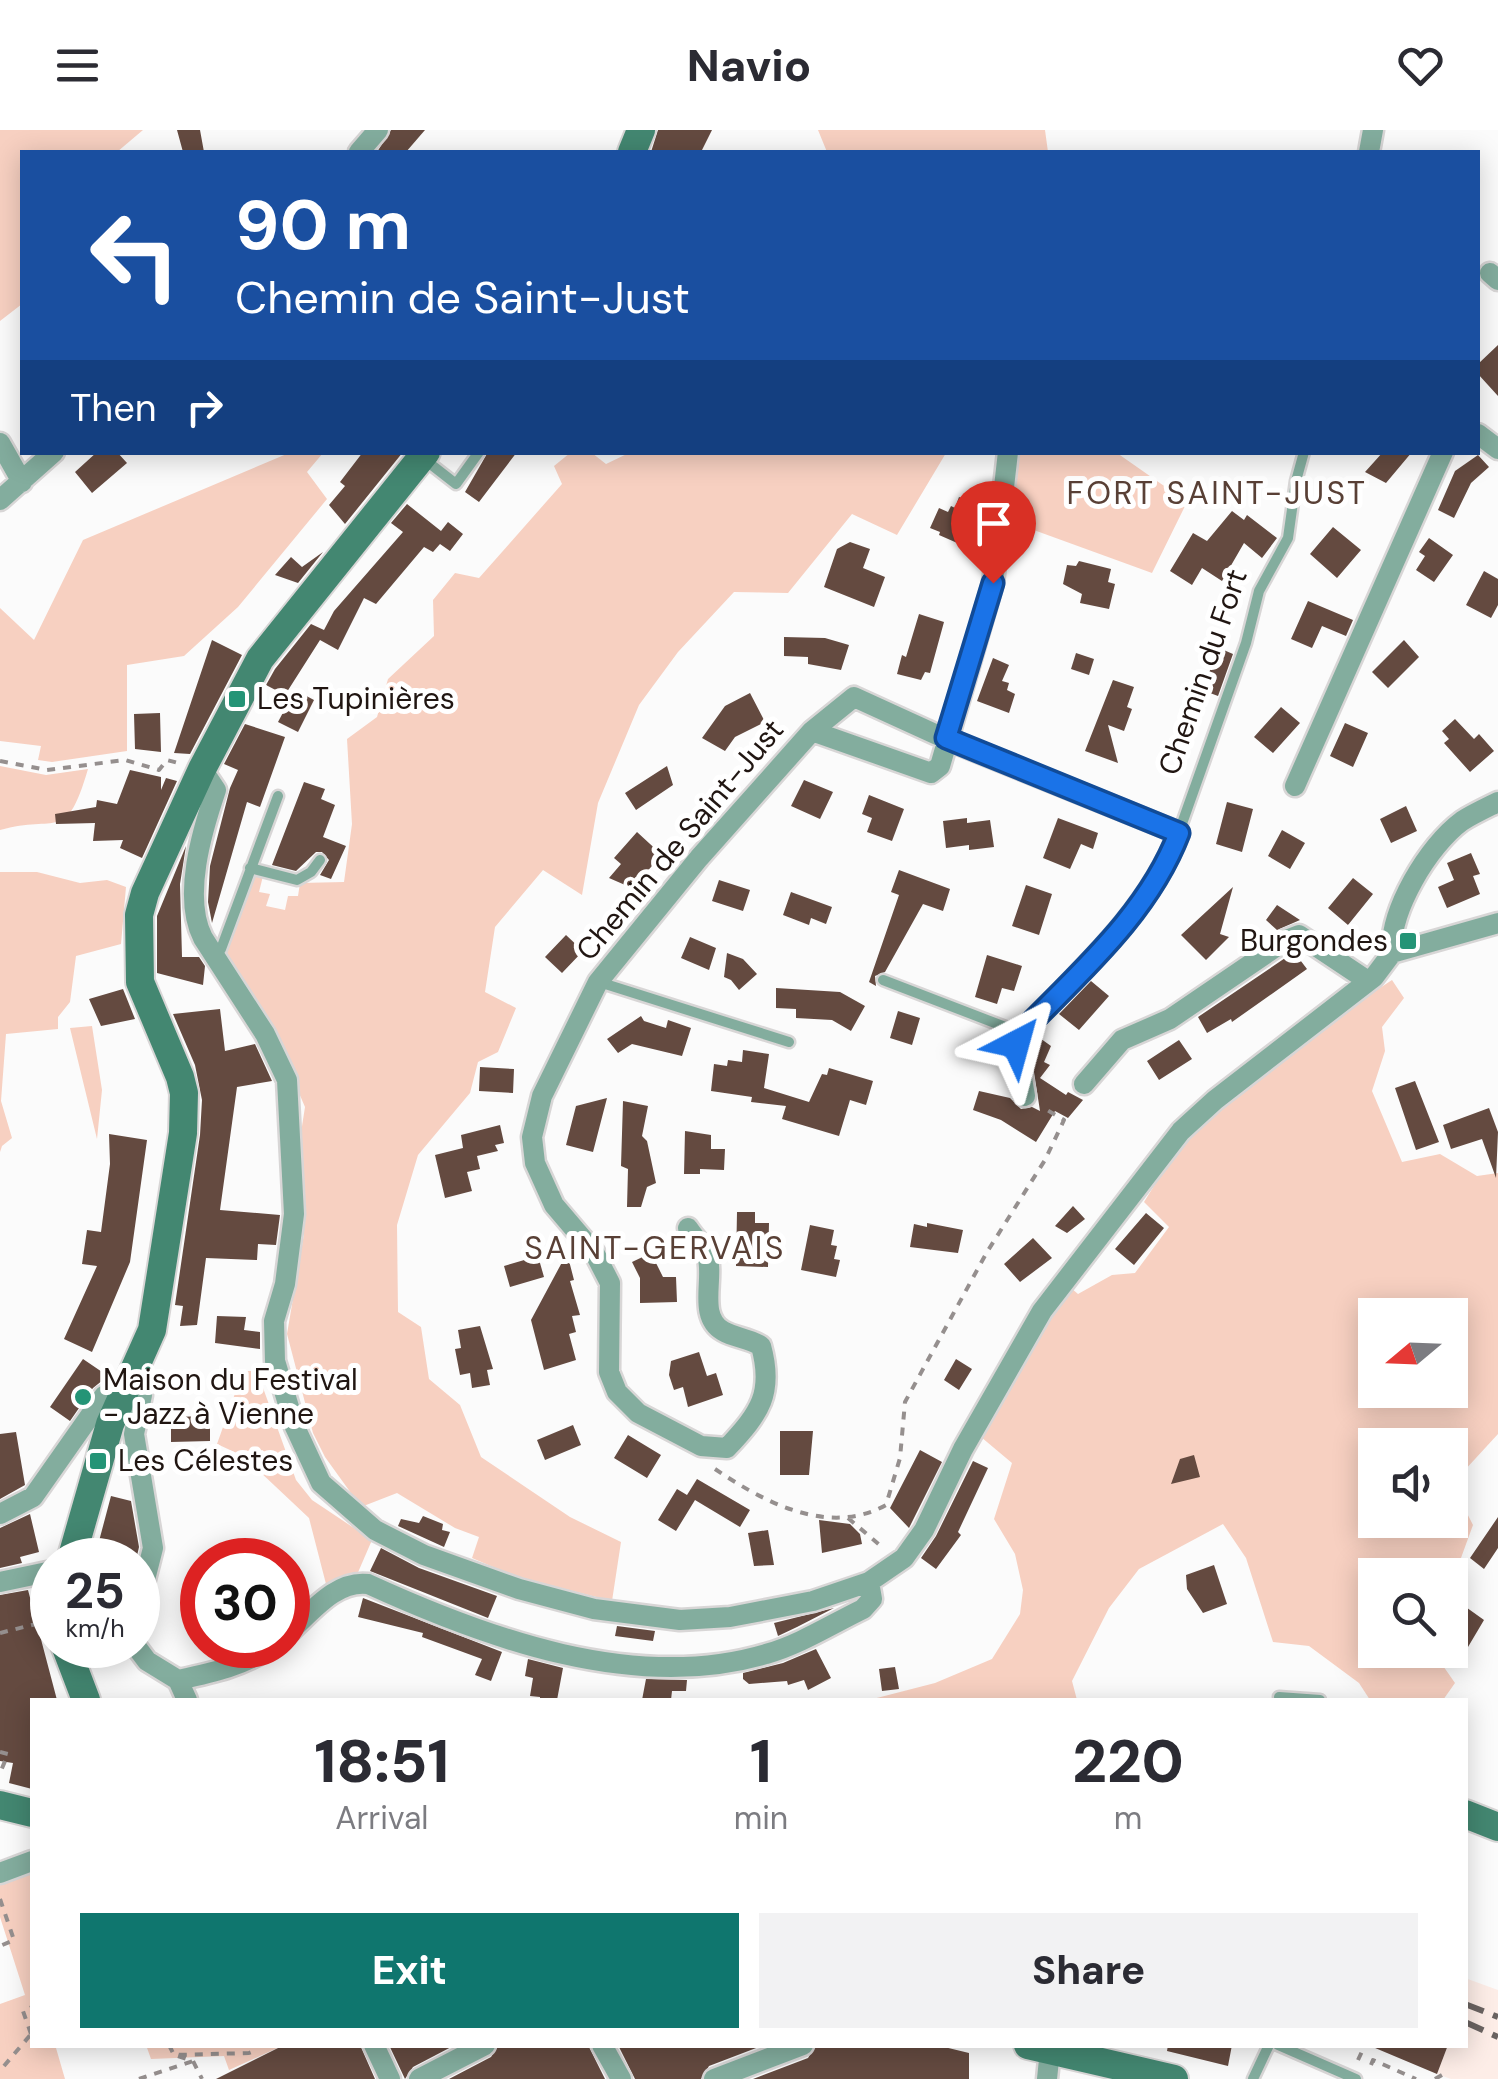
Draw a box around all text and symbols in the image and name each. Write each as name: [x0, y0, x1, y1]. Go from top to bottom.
text: Navio: [687, 36, 811, 95]
icon: menu: [50, 38, 105, 93]
icon: heart: [1393, 38, 1448, 93]
text: 90 m: [235, 180, 411, 271]
icon: left: [70, 190, 200, 320]
text: Chemin de Saint-Just: [235, 268, 690, 327]
icon: right: [177, 380, 232, 435]
text: Then: [70, 383, 157, 433]
district label: FORT SAINT-JUST: [1067, 472, 1367, 514]
pin: [951, 481, 1036, 584]
icon: arrive: [966, 496, 1021, 551]
street label: Chemin du Fort: [1149, 564, 1256, 780]
place label: Les Tupinières: [257, 679, 455, 718]
marker: Les Tupinières: [226, 688, 248, 710]
street label: Chemin de Saint-Just: [567, 711, 792, 968]
place label: Burgondes: [1240, 921, 1388, 960]
marker: Burgondes: [1397, 930, 1419, 952]
position arrow: [964, 992, 1068, 1096]
district label: SAINT-GERVAIS: [524, 1227, 786, 1269]
north arrow: [1358, 1298, 1468, 1408]
map controls: [1358, 1298, 1468, 1668]
place label: Maison du Festival - Jazz à Vienne: [103, 1360, 358, 1433]
marker: Maison du Festival - Jazz à Vienne: [72, 1386, 94, 1408]
button: sound: [1358, 1428, 1468, 1538]
place label: Les Célestes: [118, 1441, 293, 1480]
marker: Les Célestes: [87, 1450, 109, 1472]
speed limit sign: 30: [180, 1538, 310, 1668]
text: 25: [65, 1558, 125, 1624]
button: search: [1358, 1558, 1468, 1668]
text: km/h: [65, 1612, 125, 1645]
text: 18:51: [314, 1722, 450, 1801]
text: 1: [750, 1722, 772, 1801]
text: 220: [1072, 1722, 1184, 1801]
text: Arrival: [335, 1797, 428, 1839]
text: min: [734, 1797, 788, 1839]
text: m: [1114, 1797, 1142, 1839]
button: Exit: [80, 1913, 739, 2028]
button: Share: [759, 1913, 1418, 2028]

